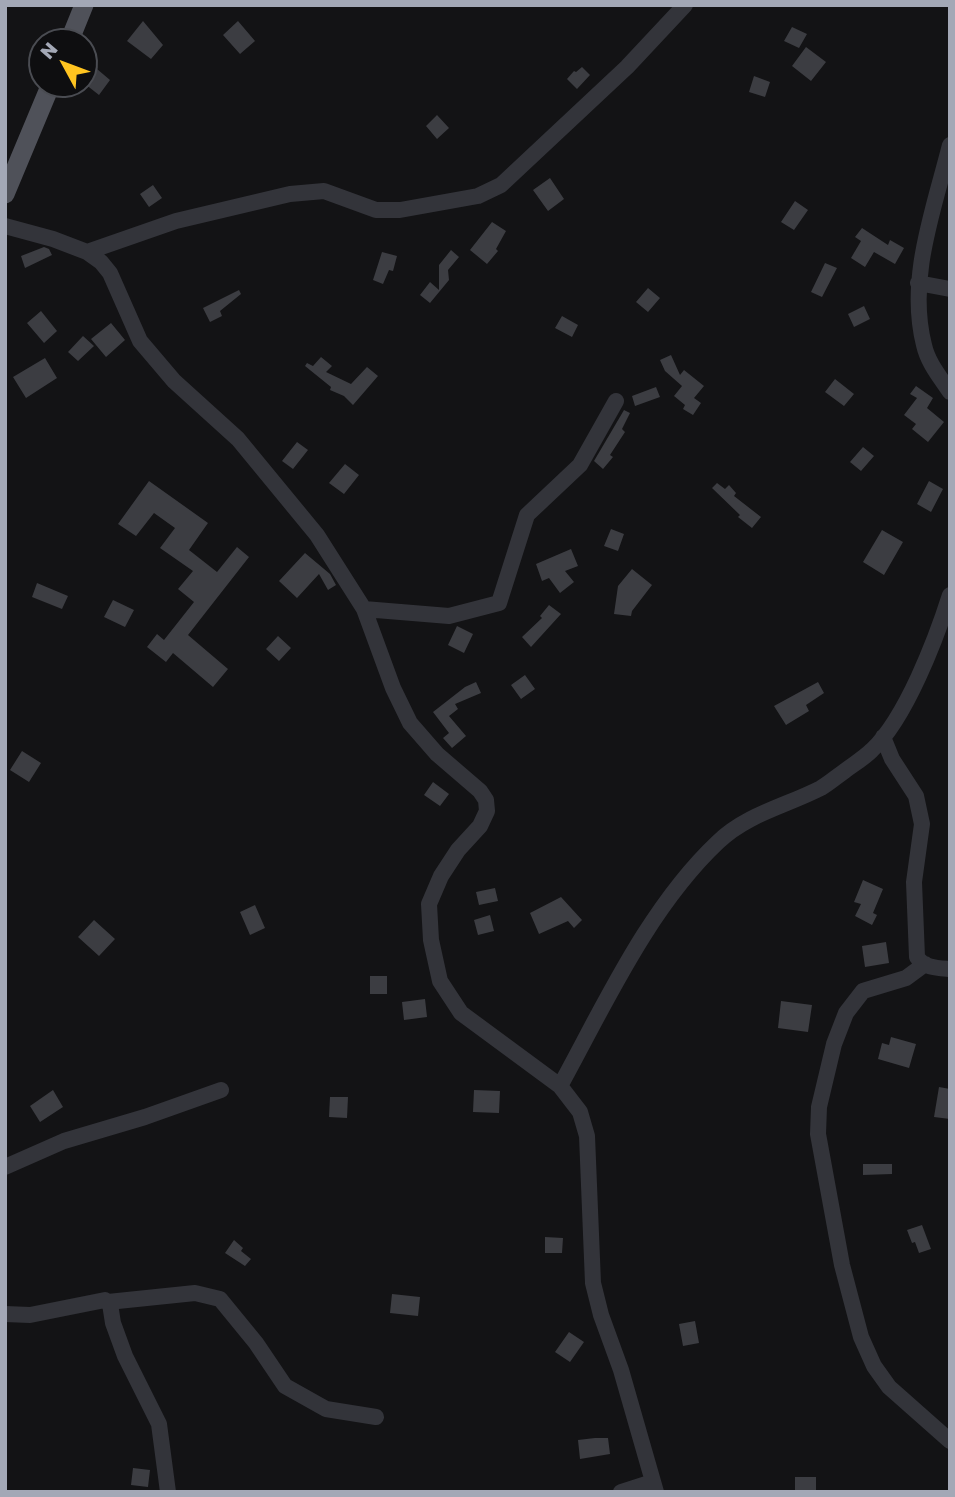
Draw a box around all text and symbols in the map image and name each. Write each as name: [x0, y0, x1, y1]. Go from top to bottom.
north arrow: [28, 28, 98, 98]
text: N: [35, 37, 62, 63]

